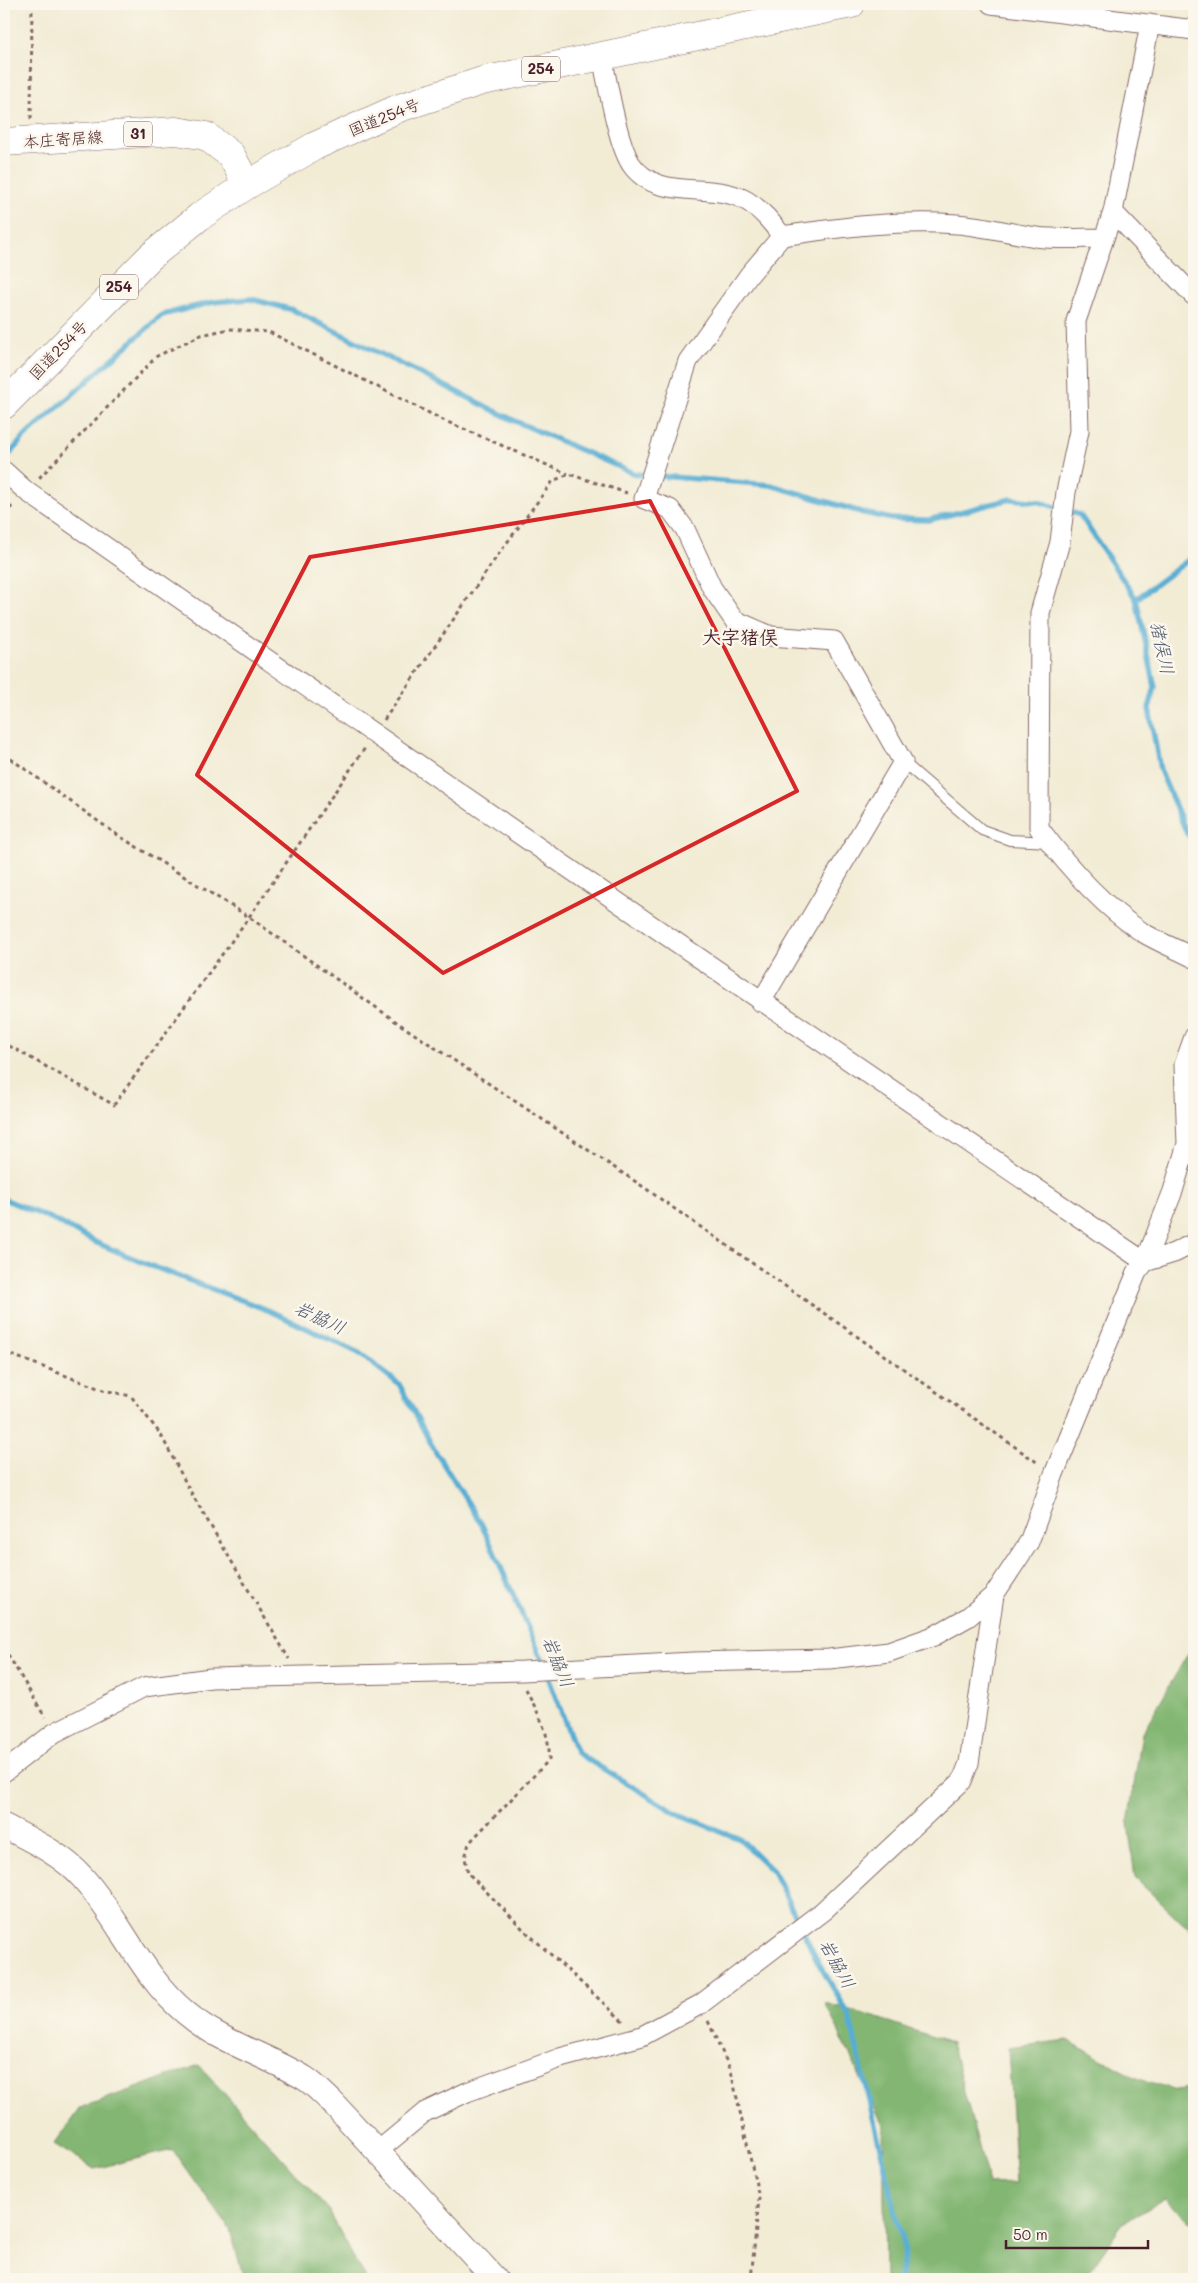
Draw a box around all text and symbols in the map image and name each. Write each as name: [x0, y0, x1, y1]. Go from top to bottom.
road number: 254: [522, 56, 560, 82]
street label: 国道254号: [345, 93, 423, 140]
road number: 31: [124, 122, 152, 146]
street label: 本庄寄居線: [22, 125, 104, 152]
road number: 254: [100, 274, 138, 300]
street label: 国道254号: [24, 315, 91, 384]
water label: 猪俣川: [1146, 619, 1180, 677]
district label: 大字猪俣: [702, 624, 778, 649]
water label: 岩脇川: [291, 1295, 350, 1339]
water label: 岩脇川: [538, 1632, 580, 1691]
water label: 岩脇川: [814, 1934, 861, 1993]
scale bar: [1006, 2218, 1148, 2250]
text: 50 m: [1013, 2224, 1048, 2244]

